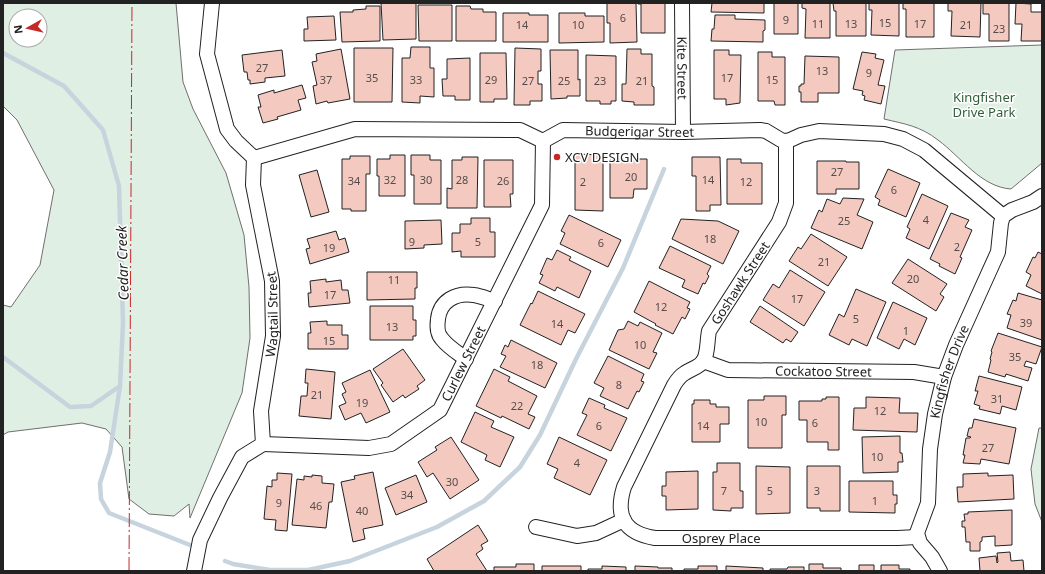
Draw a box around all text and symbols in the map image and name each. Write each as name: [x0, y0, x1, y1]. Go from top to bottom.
north arrow: [8, 8, 48, 48]
house number: 6: [620, 10, 626, 25]
house number: 9: [783, 12, 789, 27]
house number: 15: [879, 15, 891, 30]
house number: 11: [812, 16, 824, 31]
house number: 13: [845, 16, 857, 31]
house number: 17: [914, 16, 926, 31]
house number: 14: [516, 17, 529, 32]
house number: 10: [572, 17, 584, 32]
house number: 21: [960, 17, 972, 32]
house number: 23: [993, 21, 1005, 36]
text: N: [10, 24, 26, 35]
street label: Kite Street: [673, 36, 692, 100]
house number: 27: [256, 60, 268, 75]
house number: 13: [816, 63, 828, 78]
house number: 9: [866, 65, 872, 80]
house number: 35: [366, 70, 378, 85]
house number: 17: [721, 70, 733, 85]
house number: 37: [320, 72, 332, 87]
house number: 33: [410, 72, 422, 87]
house number: 29: [485, 72, 497, 87]
house number: 15: [766, 72, 778, 87]
house number: 27: [522, 73, 534, 88]
house number: 25: [558, 73, 570, 88]
house number: 23: [594, 73, 606, 88]
house number: 21: [636, 73, 648, 88]
park label: Kingfisher Drive Park: [953, 88, 1016, 121]
street label: Budgerigar Street: [585, 121, 695, 141]
place label: XCV DESIGN: [565, 148, 639, 166]
marker: XCV DESIGN: [552, 152, 562, 162]
house number: 27: [831, 164, 843, 179]
house number: 20: [625, 169, 637, 184]
house number: 32: [384, 172, 396, 187]
house number: 30: [420, 172, 432, 187]
house number: 28: [456, 172, 468, 187]
house number: 14: [702, 172, 715, 187]
house number: 34: [348, 173, 361, 188]
house number: 26: [497, 173, 509, 188]
house number: 2: [580, 174, 586, 189]
house number: 12: [740, 174, 752, 189]
house number: 6: [891, 182, 897, 197]
house number: 4: [923, 212, 930, 227]
house number: 25: [838, 213, 850, 228]
water label: Cedar Creek: [111, 224, 133, 301]
house number: 18: [704, 231, 716, 246]
house number: 9: [409, 234, 415, 249]
house number: 5: [475, 234, 481, 249]
house number: 6: [598, 235, 604, 250]
street label: Goshawk Street: [706, 238, 774, 328]
house number: 2: [954, 239, 960, 254]
house number: 19: [323, 240, 335, 255]
house number: 21: [818, 254, 830, 269]
street label: Wagtail Street: [261, 270, 282, 358]
house number: 20: [907, 271, 919, 286]
house number: 11: [388, 272, 400, 287]
house number: 17: [324, 287, 336, 302]
house number: 17: [791, 291, 803, 306]
house number: 12: [655, 299, 667, 314]
house number: 5: [853, 311, 859, 326]
house number: 39: [1020, 315, 1032, 330]
house number: 14: [551, 316, 564, 331]
house number: 13: [386, 319, 398, 334]
street label: Kingfisher Drive: [925, 322, 973, 420]
street label: Curlew Street: [437, 323, 490, 404]
house number: 1: [903, 323, 909, 338]
house number: 15: [323, 333, 335, 348]
house number: 10: [634, 337, 646, 352]
house number: 35: [1009, 349, 1021, 364]
house number: 18: [531, 357, 543, 372]
street label: Cockatoo Street: [775, 362, 872, 381]
house number: 8: [616, 377, 622, 392]
house number: 21: [311, 387, 323, 402]
house number: 31: [991, 391, 1003, 406]
house number: 19: [356, 395, 368, 410]
house number: 22: [511, 398, 523, 413]
house number: 12: [874, 403, 886, 418]
house number: 10: [755, 414, 767, 429]
house number: 6: [812, 415, 818, 430]
house number: 6: [596, 418, 602, 433]
house number: 14: [697, 418, 710, 433]
house number: 27: [982, 440, 994, 455]
house number: 10: [871, 449, 883, 464]
house number: 4: [574, 455, 581, 470]
house number: 30: [446, 474, 458, 489]
house number: 7: [721, 483, 727, 498]
house number: 5: [767, 483, 773, 498]
house number: 3: [814, 483, 820, 498]
house number: 34: [401, 487, 414, 502]
house number: 1: [872, 493, 878, 508]
house number: 9: [276, 495, 282, 510]
house number: 46: [310, 498, 322, 513]
house number: 40: [356, 503, 368, 518]
street label: Osprey Place: [682, 529, 761, 547]

